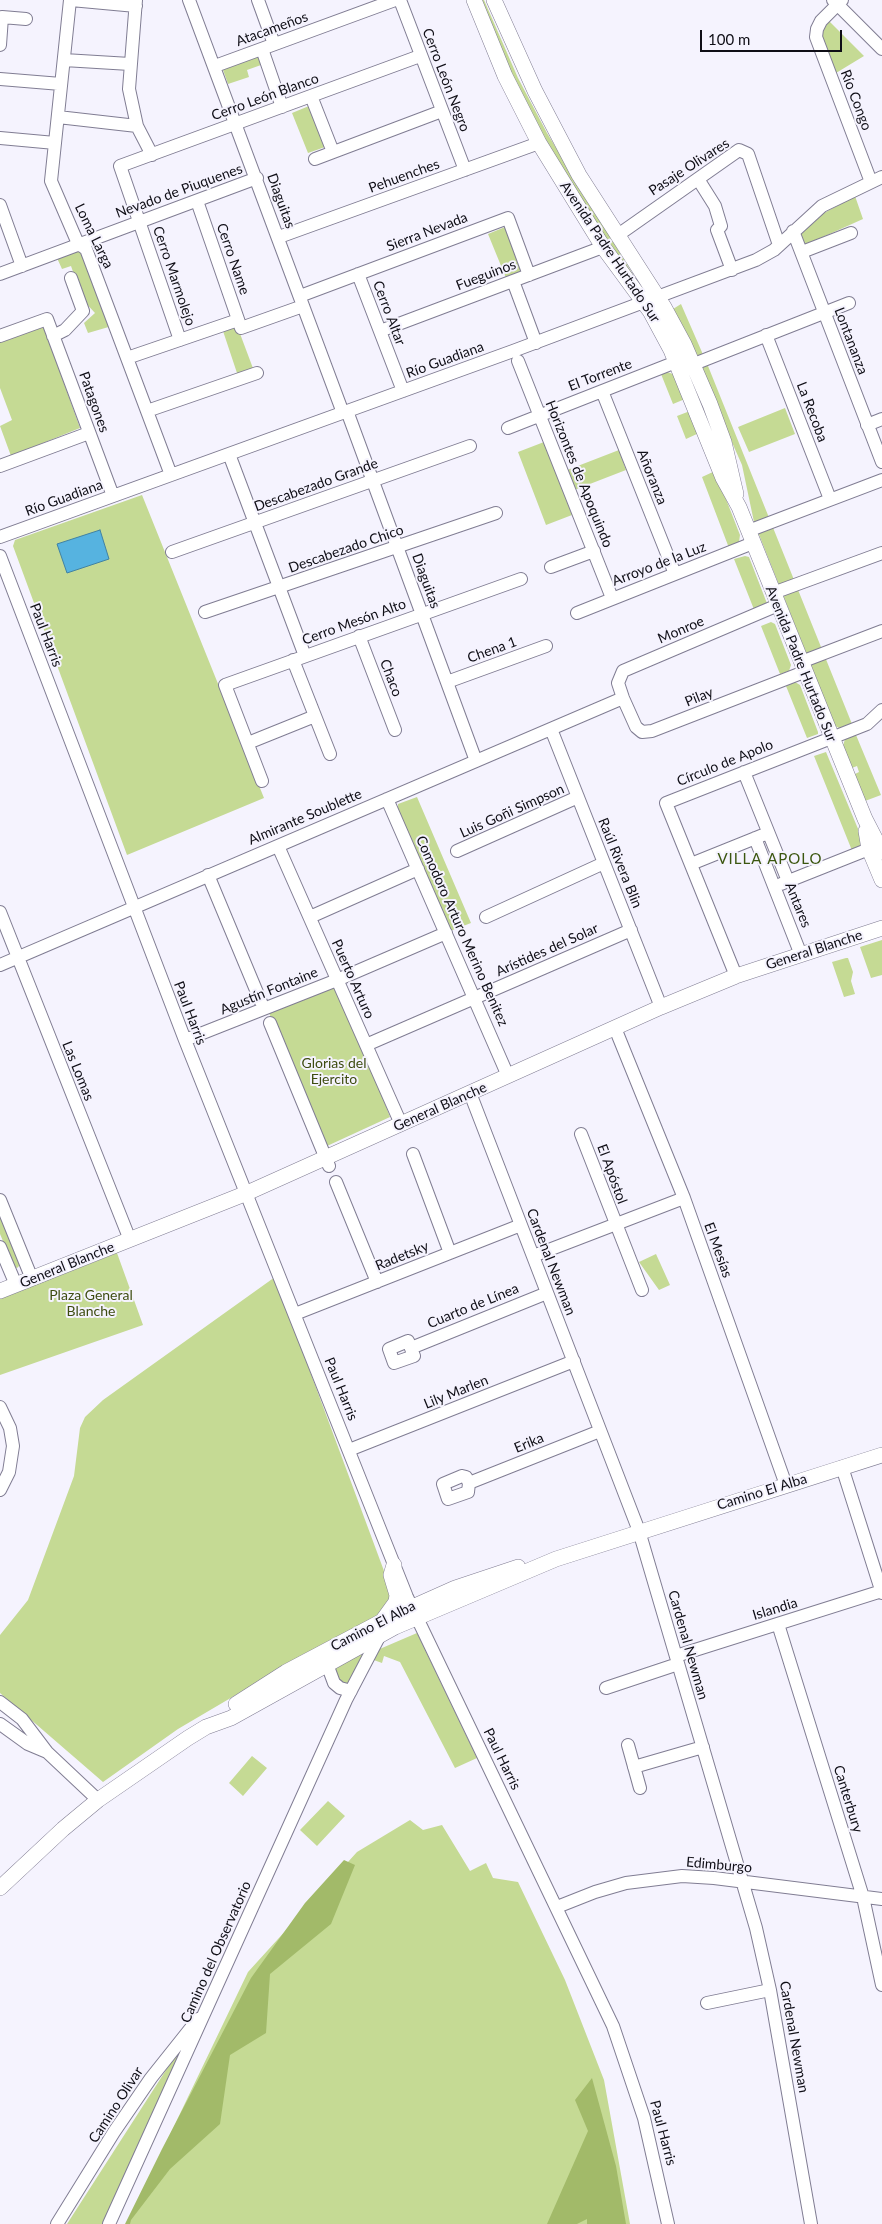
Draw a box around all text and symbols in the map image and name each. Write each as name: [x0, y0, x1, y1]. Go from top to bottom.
street label: Atacameños: [234, 8, 310, 50]
scale bar: [702, 20, 844, 52]
street label: Cerro León Negro: [419, 26, 473, 134]
text: 100 m: [708, 30, 750, 48]
street label: Río Congo: [837, 67, 875, 133]
street label: Cerro León Blanco: [209, 70, 321, 124]
street label: Pasaje Olivares: [646, 135, 732, 199]
street label: Pehuenches: [366, 155, 442, 197]
street label: Nevado de Piuquenes: [113, 160, 245, 222]
street label: Diaguitas: [263, 171, 299, 231]
street label: Avenida Padre Hurtado Sur: [556, 178, 664, 326]
street label: Loma Larga: [71, 201, 117, 271]
street label: Sierra Nevada: [384, 209, 470, 255]
street label: Cerro Name: [213, 221, 253, 297]
street label: Cerro Marmolejo: [149, 224, 199, 328]
street label: Fueguinos: [454, 256, 518, 294]
street label: Cerro Altar: [369, 278, 409, 348]
street label: Lontananza: [831, 305, 871, 377]
street label: Río Guadiana: [404, 338, 486, 382]
street label: El Torrente: [566, 355, 634, 395]
street label: Patagones: [75, 369, 113, 435]
street label: La Recoba: [793, 380, 831, 444]
street label: Horizontes de Apoquindo: [542, 398, 616, 550]
street label: Añoranza: [633, 447, 671, 507]
street label: Descabezado Grande: [252, 455, 380, 515]
street label: Río Guadiana: [23, 476, 105, 520]
street label: Descabezado Chico: [286, 521, 406, 577]
street label: Arroyo de la Luz: [610, 538, 708, 590]
street label: Diaguitas: [408, 551, 444, 611]
street label: Avenida Padre Hurtado Sur: [762, 584, 840, 744]
street label: Cerro Mesón Alto: [300, 595, 408, 649]
street label: Paul Harris: [26, 601, 66, 669]
street label: Monroe: [655, 613, 707, 647]
street label: Chena 1: [465, 633, 519, 667]
street label: Chaco: [376, 657, 406, 699]
street label: Pilay: [682, 684, 716, 710]
street label: Círculo de Apolo: [675, 736, 775, 790]
street label: Luis Goñi Simpson: [457, 780, 567, 842]
street label: Almirante Soublette: [246, 785, 364, 849]
street label: Raúl Rivera Blin: [594, 815, 646, 911]
street label: Comodoro Arturo Merino Benitez: [412, 833, 512, 1029]
district label: VILLA APOLO: [716, 850, 824, 868]
street label: Antares: [781, 880, 815, 930]
street label: Arístides del Solar: [493, 920, 601, 980]
street label: General Blanche: [764, 926, 864, 974]
street label: Puerto Arturo: [328, 937, 378, 1021]
street label: Agustín Fontaine: [218, 964, 320, 1018]
street label: Paul Harris: [170, 979, 210, 1047]
street label: Las Lomas: [58, 1039, 98, 1103]
park label: Glorias del Ejercito: [301, 1055, 367, 1088]
street label: General Blanche: [391, 1079, 489, 1135]
street label: El Apóstol: [593, 1142, 631, 1206]
street label: Cardenal Newman: [523, 1206, 579, 1318]
street label: El Mesías: [700, 1220, 736, 1280]
street label: General Blanche: [17, 1238, 117, 1292]
street label: Radetsky: [373, 1238, 431, 1274]
street label: Cuarto de Línea: [425, 1280, 521, 1332]
park label: Plaza General Blanche: [49, 1287, 133, 1320]
street label: Paul Harris: [321, 1355, 361, 1423]
street label: Lily Marlen: [421, 1371, 491, 1413]
street label: Erika: [512, 1430, 546, 1456]
street label: Camino El Alba: [715, 1470, 809, 1514]
street label: Cardenal Newman: [664, 1588, 712, 1702]
street label: Islandia: [751, 1594, 799, 1624]
street label: Camino El Alba: [328, 1597, 418, 1655]
street label: Paul Harris: [480, 1725, 524, 1793]
street label: Canterbury: [830, 1763, 866, 1835]
street label: Edimburgo: [685, 1854, 753, 1876]
street label: Camino del Observatorio: [177, 1879, 255, 2025]
street label: Cardenal Newman: [776, 1980, 812, 2094]
street label: Camino Olivar: [85, 2064, 147, 2146]
street label: Paul Harris: [646, 2099, 680, 2167]

